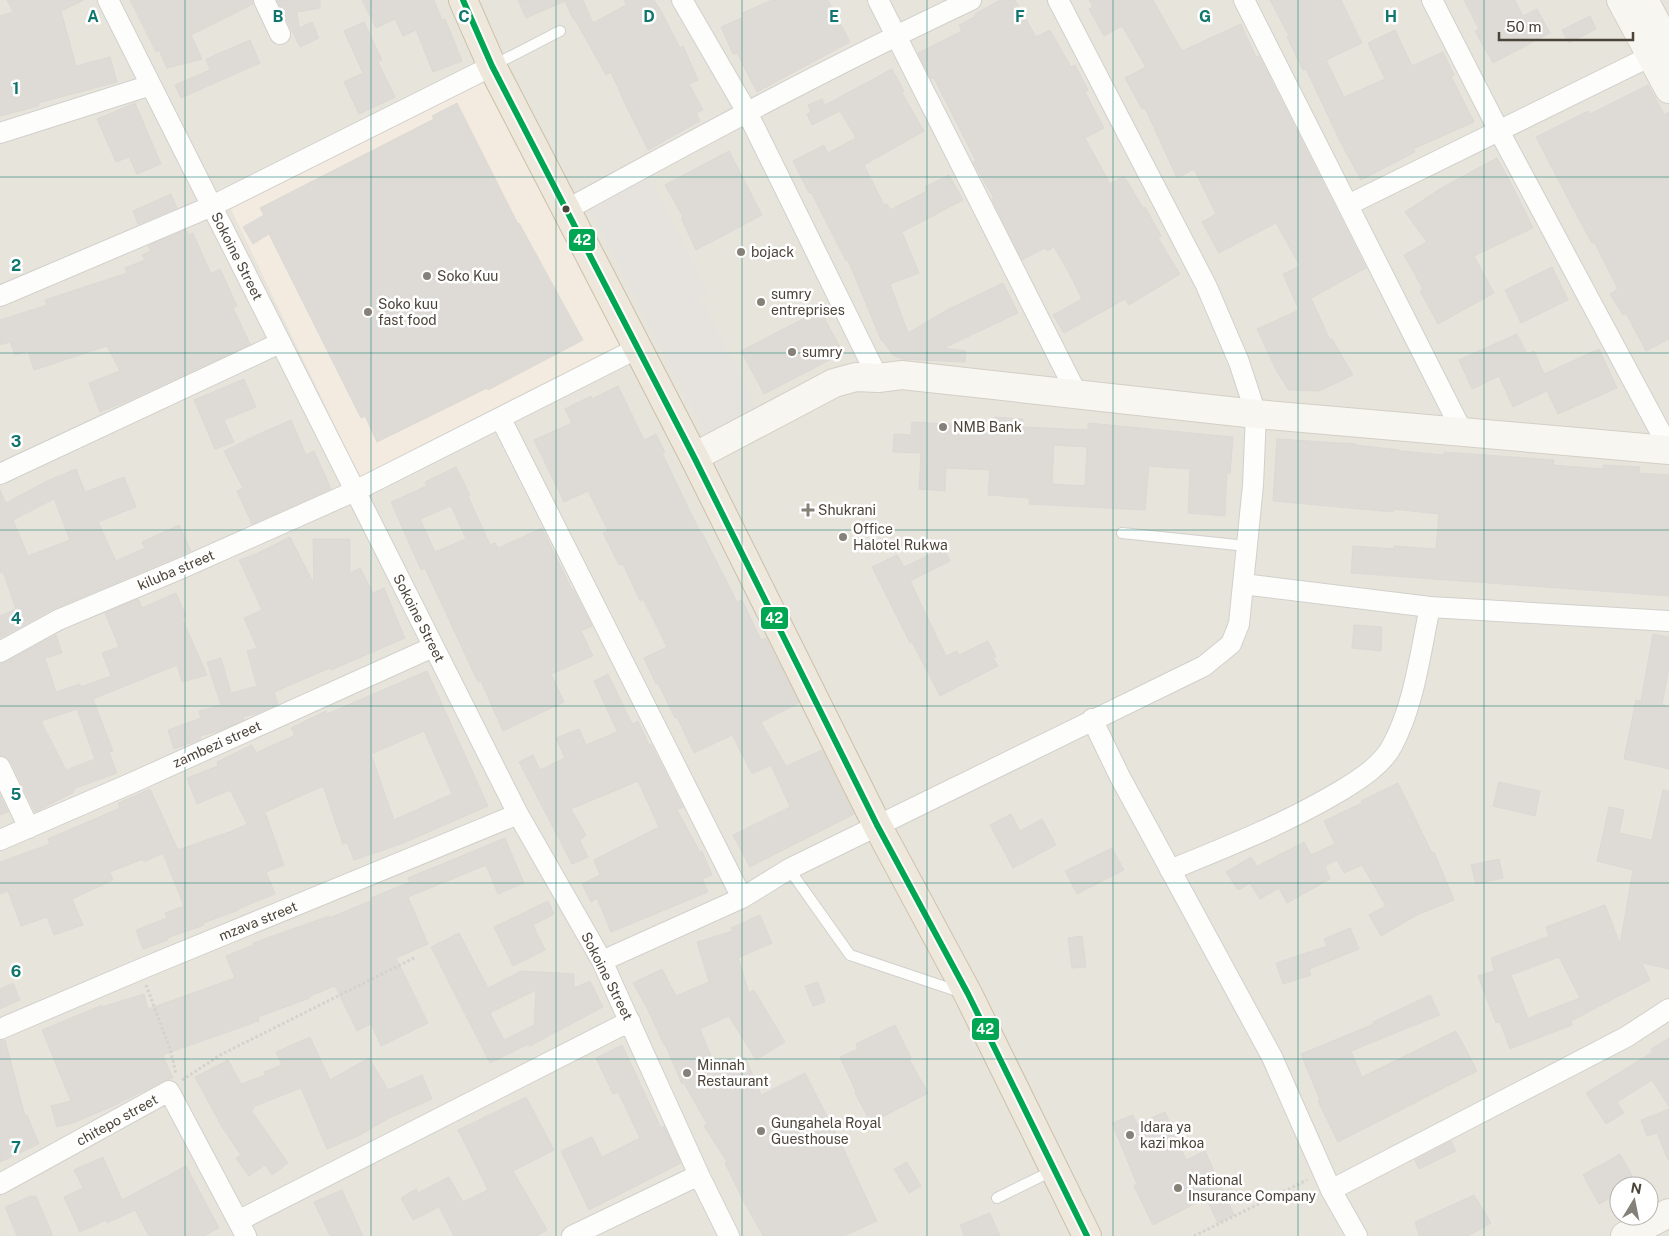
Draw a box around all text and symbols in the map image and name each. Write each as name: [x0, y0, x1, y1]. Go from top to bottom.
text: A: [87, 7, 99, 26]
text: B: [273, 7, 284, 26]
text: C: [458, 7, 470, 26]
text: D: [643, 7, 655, 26]
text: E: [829, 7, 839, 26]
text: F: [1015, 7, 1025, 26]
text: G: [1199, 7, 1211, 26]
text: H: [1385, 7, 1397, 26]
scale bar: [1499, 10, 1633, 42]
text: 50 m: [1506, 18, 1541, 35]
text: 1: [13, 79, 19, 98]
unlabelled marker: [561, 204, 571, 214]
street label: Sokoine Street: [208, 209, 266, 303]
line badge: 42: [568, 228, 596, 252]
text: 42: [573, 232, 591, 248]
place label: bojack: [751, 244, 794, 260]
marker: bojack: [735, 246, 747, 258]
text: 2: [11, 256, 21, 275]
place label: Soko Kuu: [437, 268, 498, 284]
marker: Soko Kuu: [421, 270, 433, 282]
place label: sumry entreprises: [771, 286, 845, 318]
place label: Soko kuu fast food: [378, 296, 438, 328]
marker: sumry entreprises: [755, 296, 767, 308]
marker: Soko kuu fast food: [362, 306, 374, 318]
place label: sumry: [802, 344, 843, 360]
marker: sumry: [786, 346, 798, 358]
place label: NMB Bank: [953, 419, 1022, 435]
marker: NMB Bank: [937, 421, 949, 433]
text: 3: [11, 432, 21, 451]
place label: Shukrani: [818, 502, 876, 518]
marker: Shukrani: [802, 504, 814, 516]
place label: Office Halotel Rukwa: [853, 521, 948, 553]
marker: Office Halotel Rukwa: [837, 531, 849, 543]
street label: kiluba street: [135, 547, 217, 593]
street label: Sokoine Street: [390, 571, 448, 665]
line badge: 42: [760, 606, 789, 630]
text: 4: [11, 609, 22, 628]
text: 42: [765, 610, 783, 626]
street label: zambezi street: [170, 717, 264, 771]
text: 5: [11, 785, 22, 804]
street label: mzava street: [216, 898, 300, 944]
street label: Sokoine Street: [578, 929, 636, 1023]
text: 6: [11, 962, 21, 981]
line badge: 42: [971, 1017, 1000, 1041]
text: 42: [976, 1021, 994, 1037]
place label: Minnah Restaurant: [697, 1057, 769, 1089]
marker: Minnah Restaurant: [681, 1067, 693, 1079]
street label: chitepo street: [74, 1091, 160, 1149]
place label: Gungahela Royal Guesthouse: [771, 1115, 882, 1147]
place label: Idara ya kazi mkoa: [1140, 1119, 1204, 1151]
marker: Gungahela Royal Guesthouse: [755, 1125, 767, 1137]
marker: Idara ya kazi mkoa: [1124, 1129, 1136, 1141]
text: 7: [11, 1138, 21, 1157]
place label: National Insurance Company: [1188, 1172, 1317, 1204]
north arrow: [1609, 1176, 1659, 1226]
text: N: [1629, 1179, 1643, 1197]
marker: National Insurance Company: [1172, 1182, 1184, 1194]

